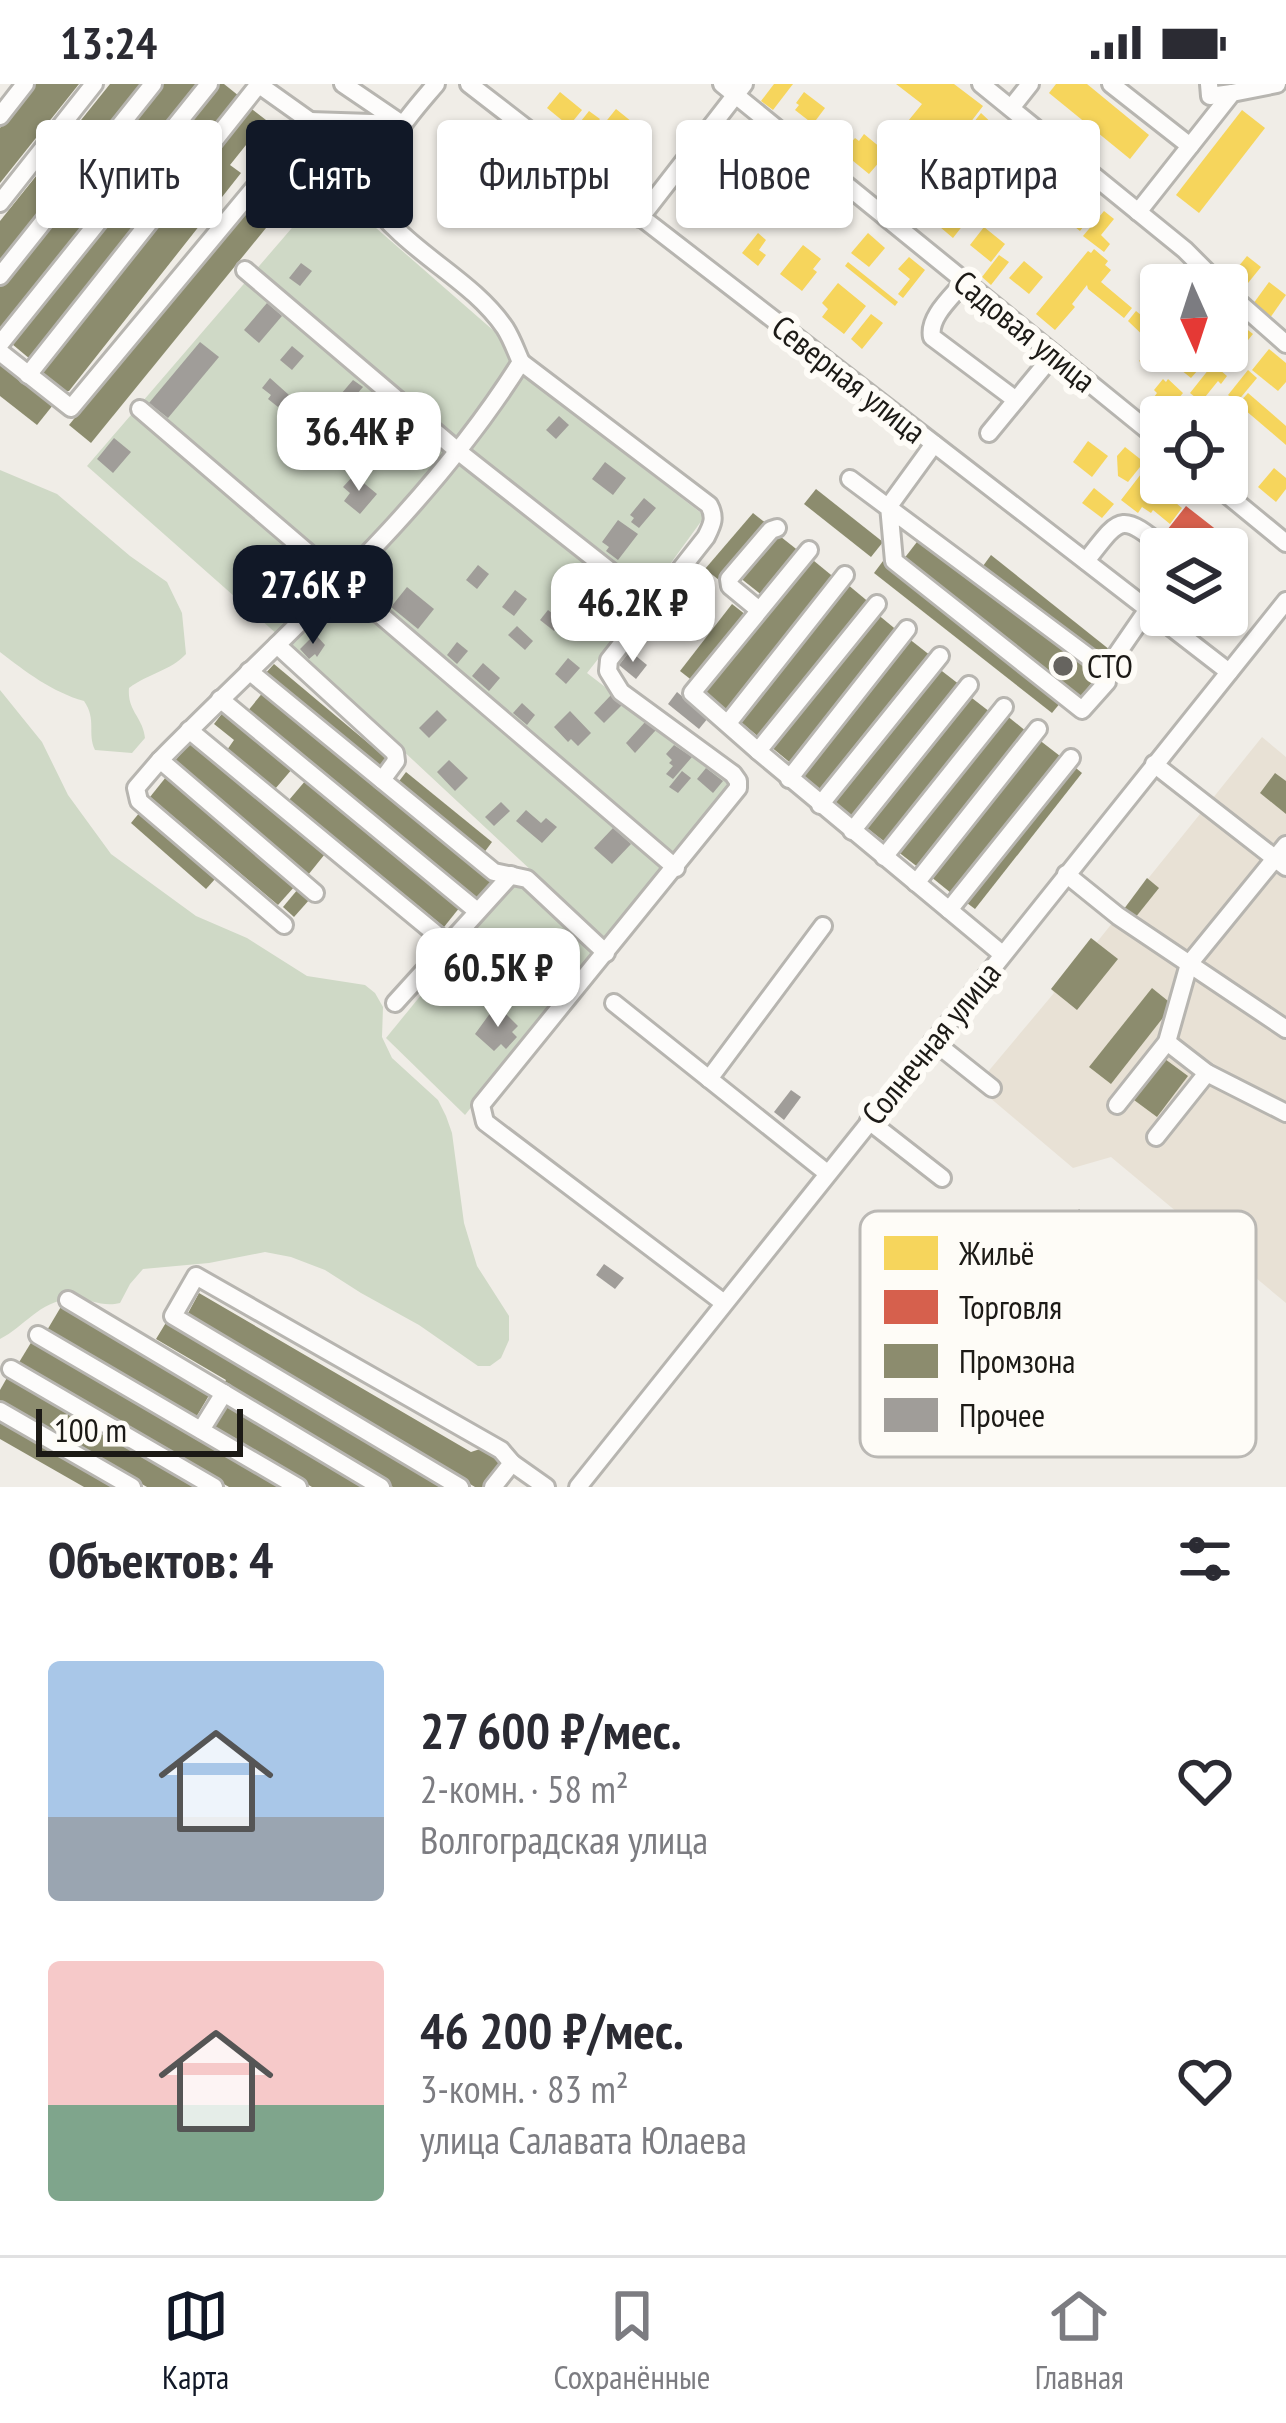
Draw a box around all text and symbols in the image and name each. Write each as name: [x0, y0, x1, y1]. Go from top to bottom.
text: 13:24: [60, 13, 157, 71]
chip: Купить: [36, 120, 222, 228]
chip: Снять: [246, 120, 413, 228]
chip: Фильтры: [437, 120, 652, 228]
chip: Новое: [676, 120, 853, 228]
chip: Квартира: [877, 120, 1100, 228]
street label: Садовая улица: [945, 260, 1105, 401]
north arrow: [1140, 264, 1248, 372]
map controls: [1140, 264, 1248, 636]
street label: Северная улица: [764, 305, 935, 452]
pin: 36.4K ₽: [248, 392, 470, 494]
button: locate: [1140, 396, 1248, 504]
text: 36.4K ₽: [304, 405, 414, 456]
button: layers: [1140, 528, 1248, 636]
pin: 27.6K ₽: [202, 545, 424, 647]
text: 27.6K ₽: [260, 558, 366, 609]
pin: 46.2K ₽: [522, 563, 744, 665]
text: 46.2K ₽: [578, 576, 688, 627]
place label: СТО: [1087, 644, 1133, 687]
marker: СТО: [1050, 653, 1076, 679]
pin: 60.5K ₽: [387, 928, 609, 1030]
text: 60.5K ₽: [443, 941, 553, 992]
street label: Солнечная улица: [852, 952, 1010, 1133]
legend: [860, 1211, 1256, 1457]
text: Жильё: [958, 1231, 1034, 1274]
text: Торговля: [959, 1285, 1062, 1328]
text: Промзона: [959, 1339, 1076, 1382]
text: Прочее: [959, 1393, 1045, 1436]
scale bar: [36, 1403, 243, 1456]
text: 100 m: [54, 1408, 127, 1451]
text: Объектов: 4: [48, 1526, 273, 1592]
icon: filters: [1172, 1526, 1238, 1592]
text: 27 600 ₽/мес.: [420, 1697, 682, 1763]
icon: home: [144, 1709, 288, 1853]
icon: heart: [1172, 1748, 1238, 1814]
text: 2-комн. · 58 m²: [420, 1763, 629, 1814]
text: Волгоградская улица: [420, 1814, 708, 1865]
text: 46 200 ₽/мес.: [420, 1997, 684, 2063]
icon: home: [144, 2009, 288, 2153]
icon: heart: [1172, 2048, 1238, 2114]
text: 3-комн. · 83 m²: [420, 2063, 629, 2114]
text: улица Салавата Юлаева: [420, 2114, 747, 2165]
tab: Карта: [162, 2283, 229, 2398]
tab: Сохранённые: [553, 2283, 711, 2398]
tab: Главная: [1035, 2283, 1124, 2398]

